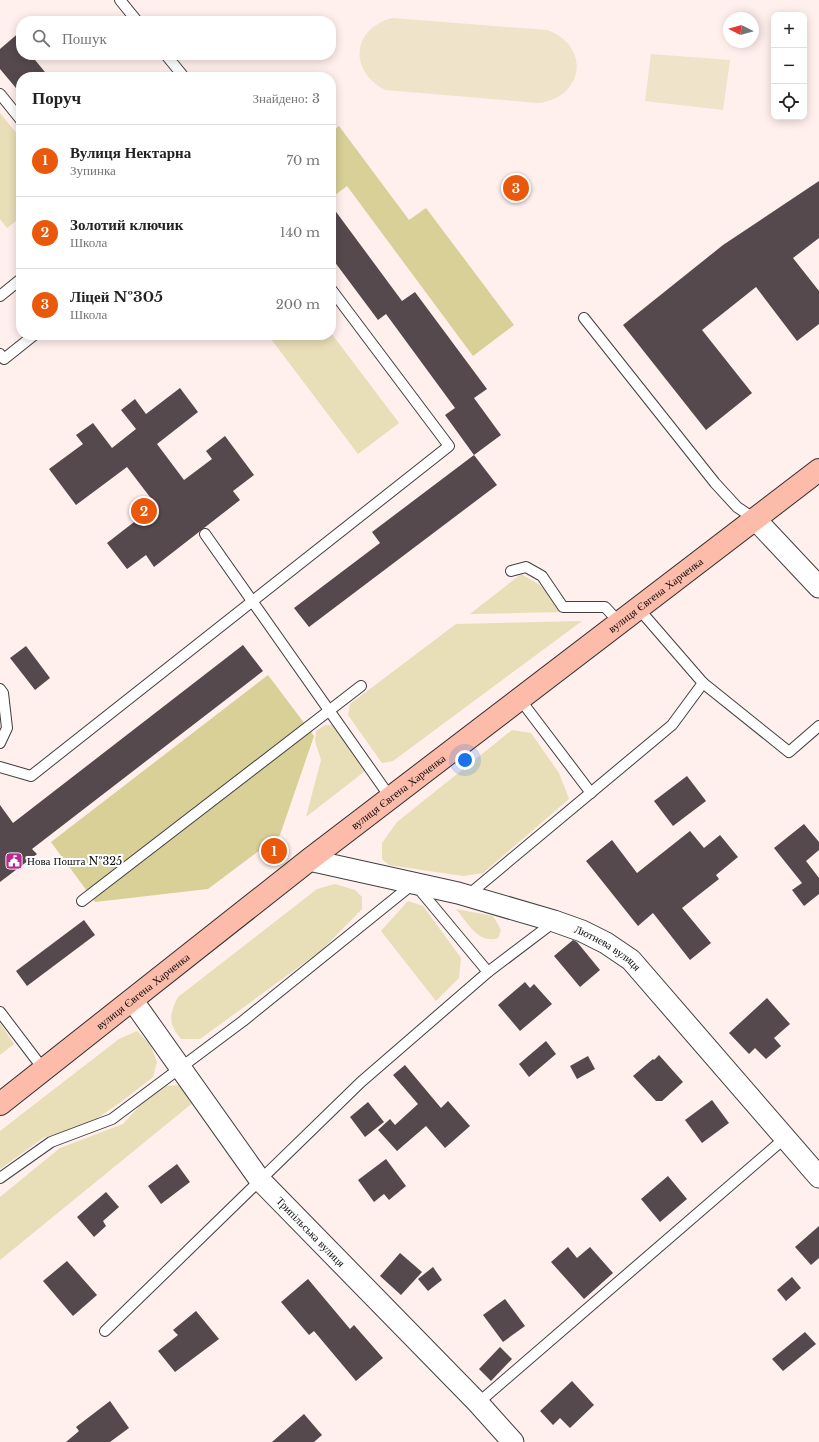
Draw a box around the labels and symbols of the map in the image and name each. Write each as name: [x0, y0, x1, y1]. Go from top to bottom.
north arrow: [723, 12, 759, 48]
pin: 3: [503, 173, 529, 203]
pin: 2: [131, 496, 157, 526]
street label: вулиця Євгена Харченка: [605, 554, 706, 636]
your location: [455, 750, 475, 770]
street label: вулиця Євгена Харченка: [348, 751, 448, 832]
pin: 1: [261, 836, 287, 866]
public building icon: Нова Пошта №325: [4, 851, 24, 871]
place label: Нова Пошта №325: [27, 854, 122, 868]
street label: Лютнева вулиця: [573, 922, 644, 974]
street label: вулиця Євгена Харченка: [93, 950, 193, 1033]
street label: Трипільська вулиця: [273, 1194, 348, 1270]

